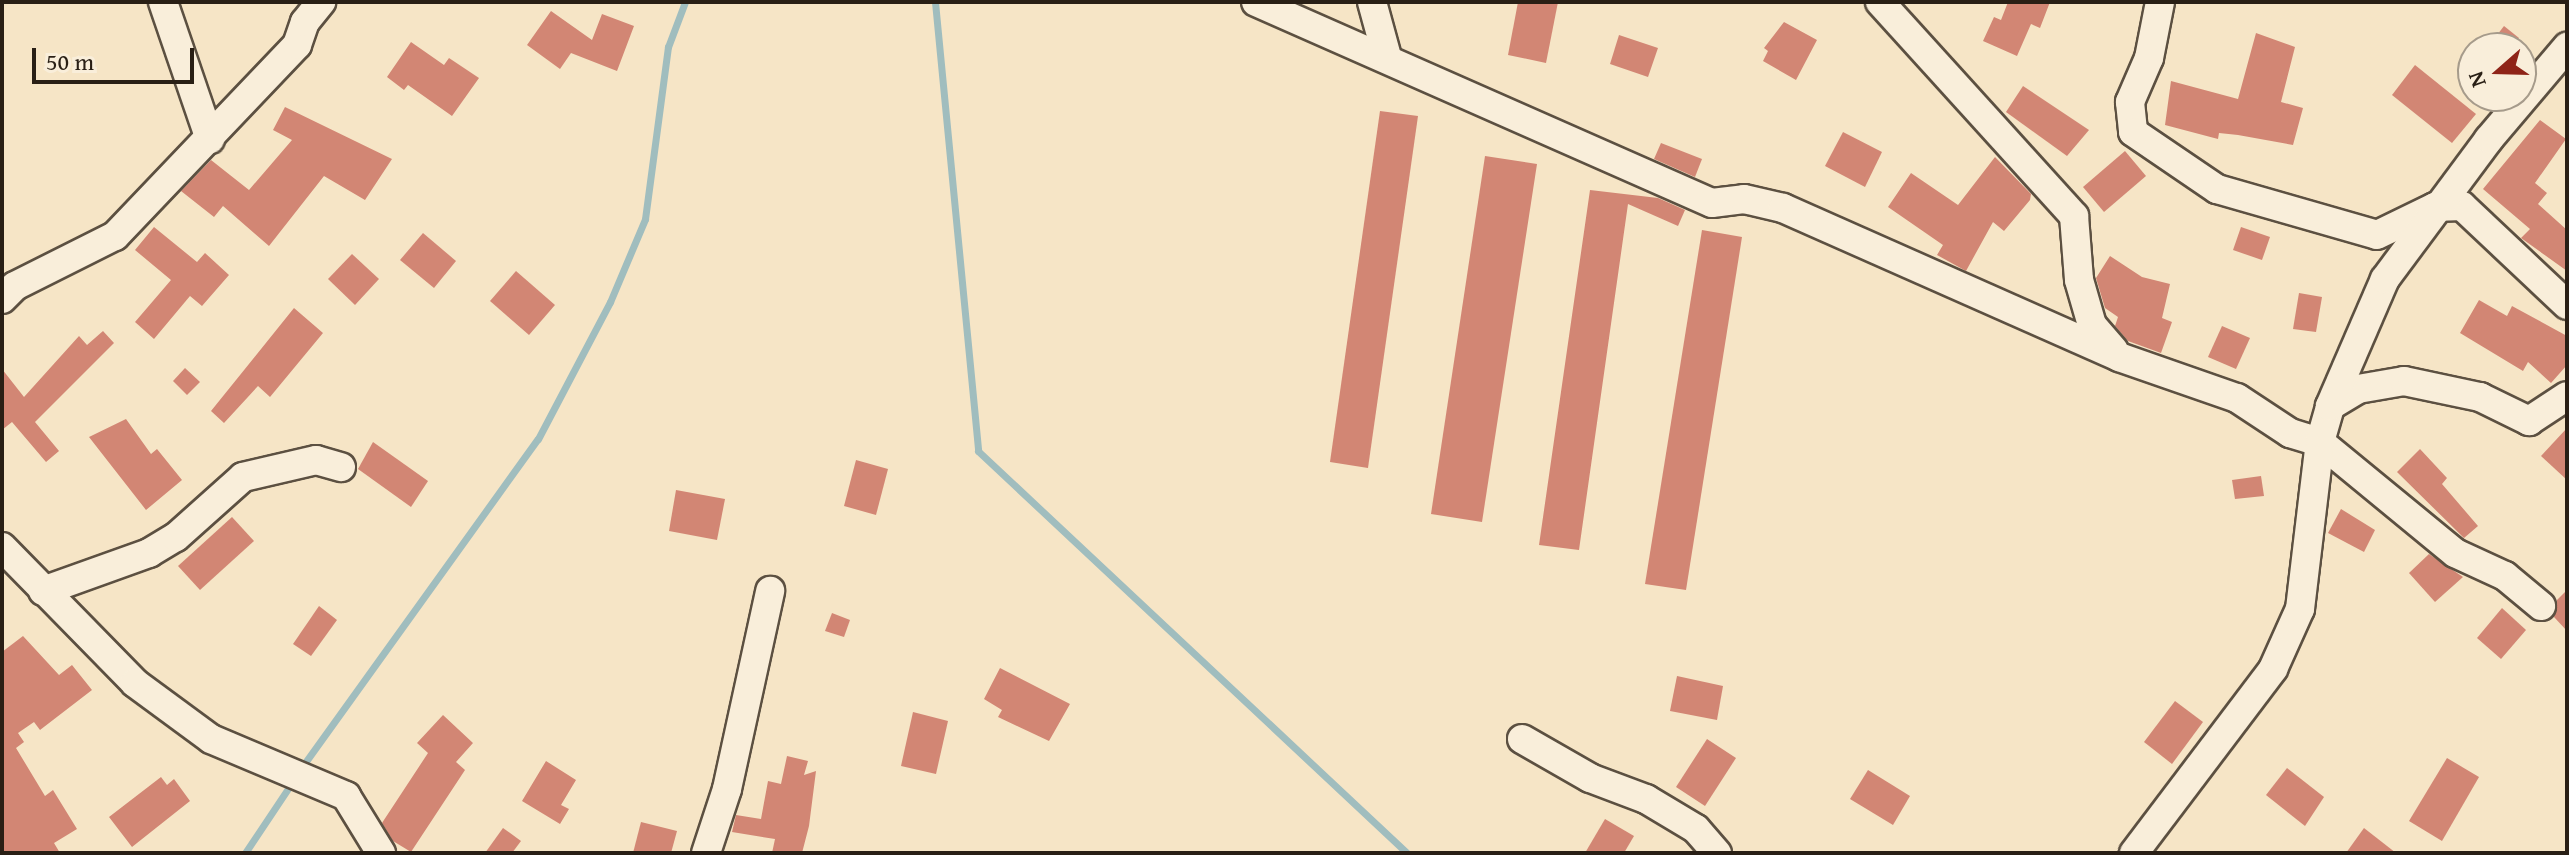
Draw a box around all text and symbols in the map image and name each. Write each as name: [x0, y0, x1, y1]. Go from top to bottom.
scale bar: [36, 32, 198, 82]
north arrow: [2457, 32, 2537, 112]
text: 50 m: [46, 44, 94, 79]
text: N: [2459, 67, 2494, 92]

